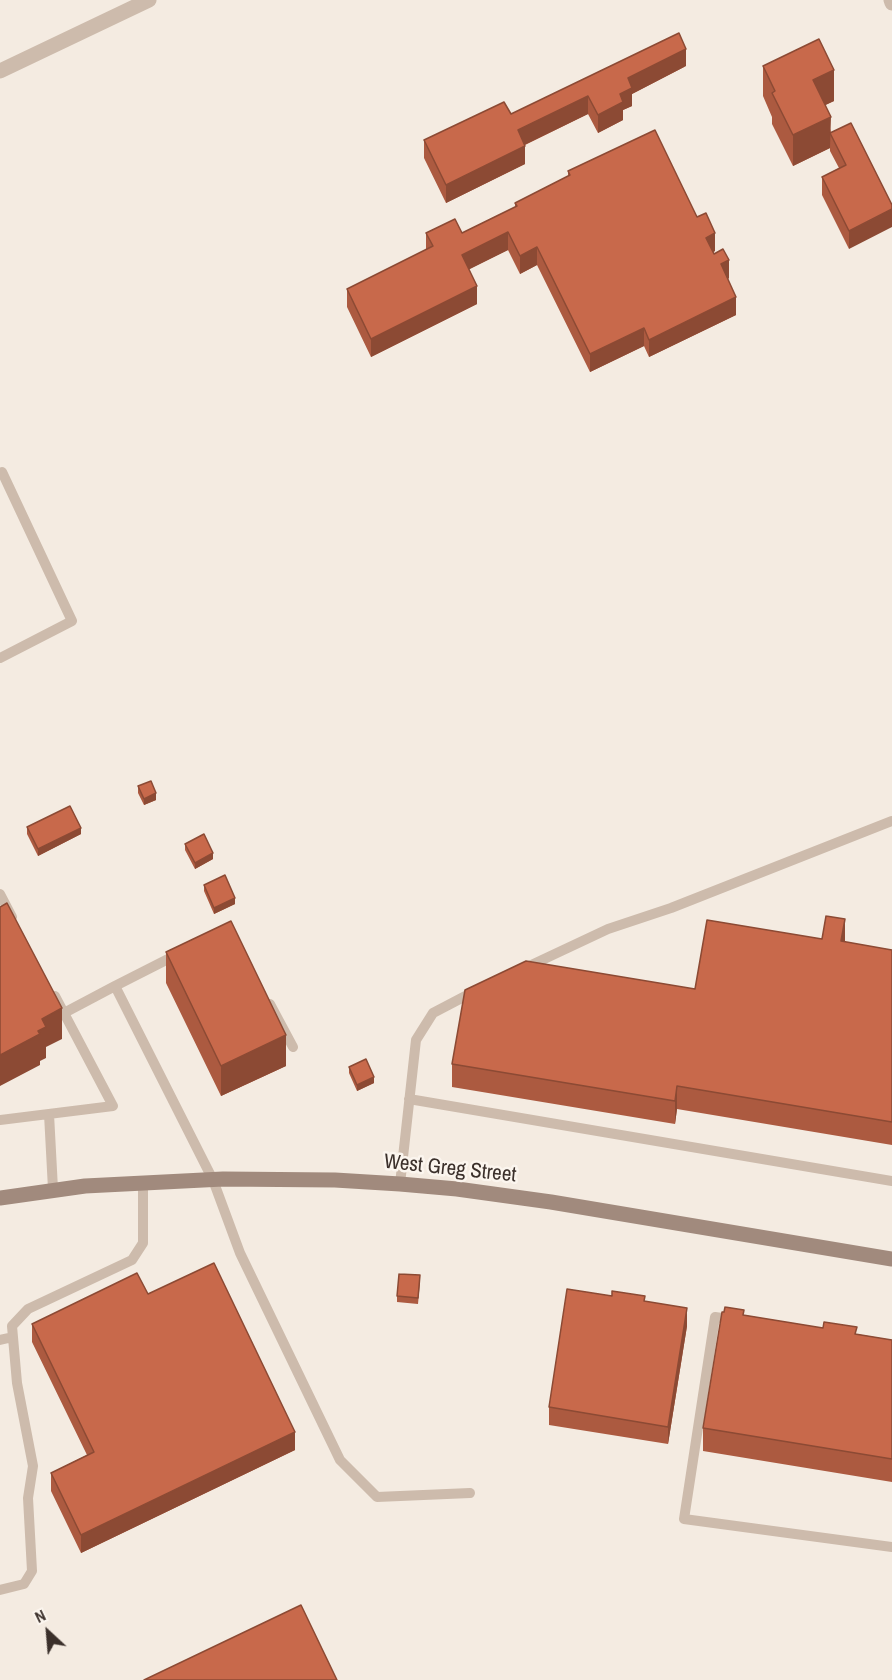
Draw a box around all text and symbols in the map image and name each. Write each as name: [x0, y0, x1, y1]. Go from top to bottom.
street label: West Greg Street: [383, 1150, 517, 1188]
north arrow: [18, 1602, 78, 1662]
text: N: [31, 1604, 49, 1628]

